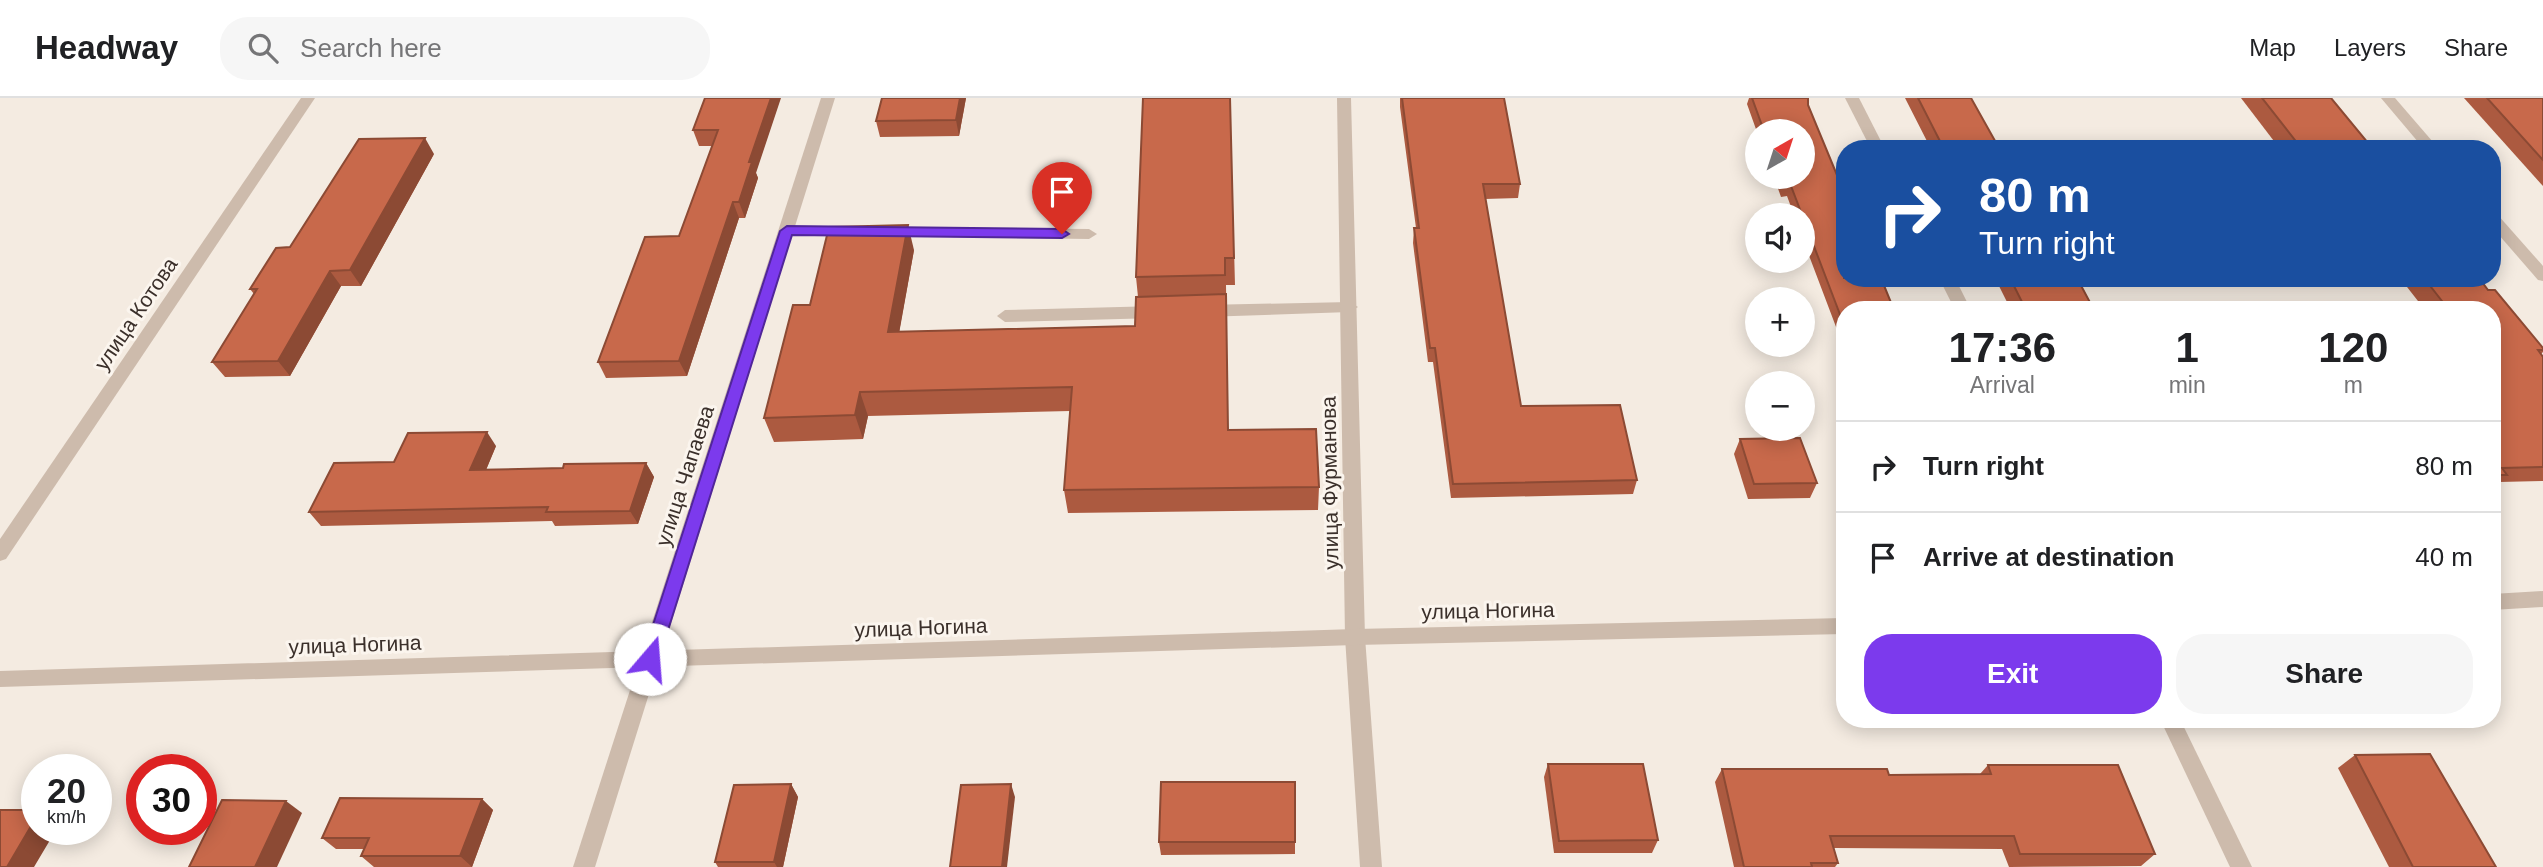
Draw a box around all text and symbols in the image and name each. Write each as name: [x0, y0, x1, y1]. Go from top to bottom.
search box: [220, 17, 710, 80]
text: Headway: [35, 29, 178, 66]
icon: search: [244, 29, 282, 67]
text: Search here: [300, 33, 442, 63]
text: Map: [2249, 34, 2296, 61]
text: Layers: [2334, 34, 2406, 61]
text: Share: [2444, 34, 2508, 61]
north arrow: [1745, 119, 1815, 189]
map controls: [1745, 119, 1815, 441]
pin: [1032, 162, 1092, 234]
icon: right: [1864, 168, 1955, 259]
text: 80 m: [1979, 168, 2091, 222]
icon: arrive: [1043, 173, 1081, 211]
button: sound: [1745, 203, 1815, 273]
text: Turn right: [1979, 225, 2115, 261]
street label: улица Котова: [90, 253, 182, 374]
button: +: [1745, 287, 1815, 357]
text: 17:36: [1949, 324, 2056, 371]
text: 1: [2175, 324, 2199, 371]
text: 120: [2318, 324, 2388, 371]
button: −: [1745, 371, 1815, 441]
text: Arrival: [1970, 372, 2035, 398]
text: min: [2169, 372, 2206, 398]
text: m: [2344, 372, 2363, 398]
street label: улица Фурманова: [1316, 396, 1343, 570]
street label: улица Чапаева: [651, 402, 718, 549]
icon: right: [1864, 448, 1902, 486]
text: Turn right: [1923, 451, 2044, 481]
text: 80 m: [2415, 451, 2473, 481]
icon: arrive: [1864, 539, 1902, 577]
text: Arrive at destination: [1923, 542, 2174, 572]
text: 40 m: [2415, 542, 2473, 572]
street label: улица Ногина: [1421, 598, 1555, 623]
street label: улица Ногина: [854, 614, 988, 641]
position arrow: [613, 622, 687, 696]
street label: улица Ногина: [288, 631, 422, 658]
button: Exit: [1864, 634, 2162, 714]
button: Share: [2176, 634, 2473, 714]
speed limit sign: 30: [126, 754, 217, 845]
text: 20: [47, 771, 86, 810]
text: km/h: [47, 807, 86, 827]

